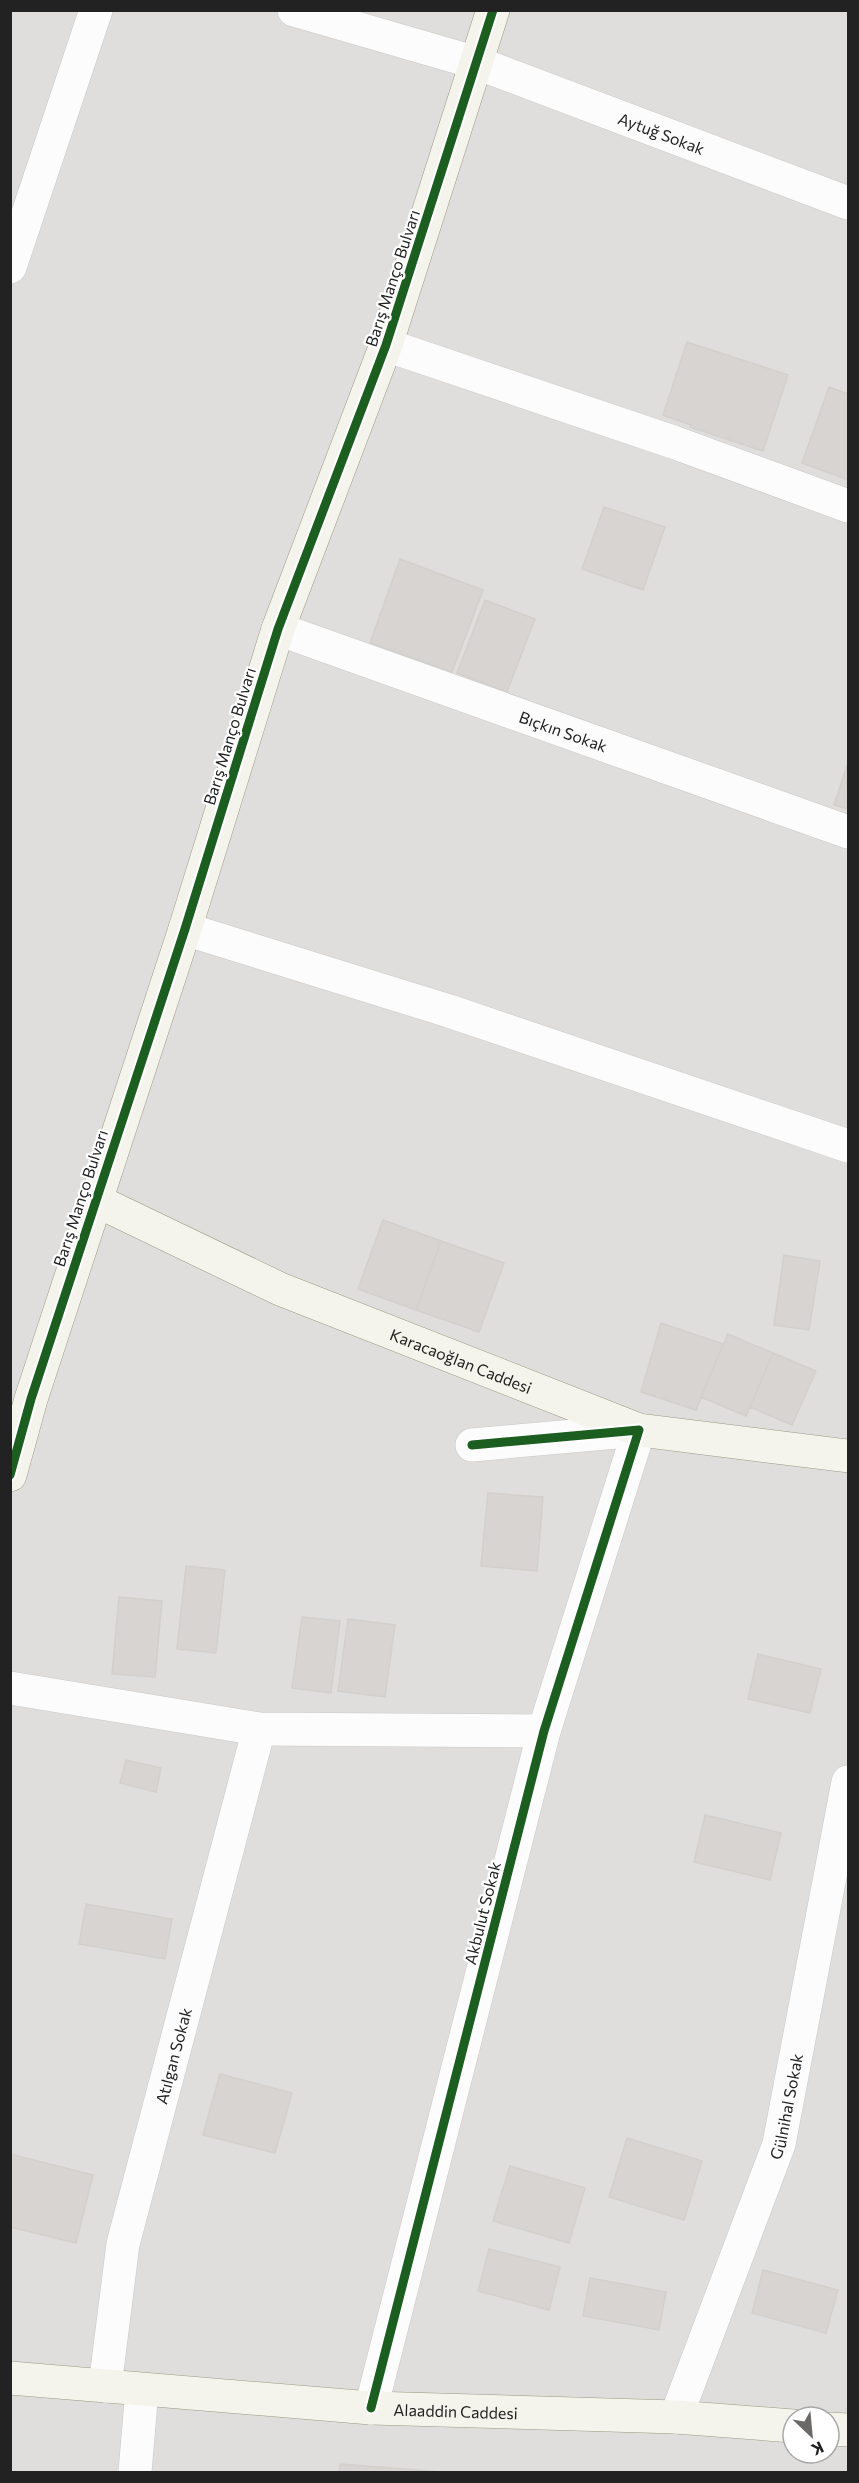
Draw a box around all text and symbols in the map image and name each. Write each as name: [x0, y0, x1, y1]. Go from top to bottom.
street label: Aytuğ Sokak: [616, 108, 708, 158]
street label: Barış Manço Bulvarı: [361, 207, 423, 349]
street label: Barış Manço Bulvarı: [199, 665, 259, 807]
street label: Bıçkın Sokak: [517, 706, 610, 755]
street label: Barış Manço Bulvarı: [49, 1127, 111, 1269]
street label: Karacaoğlan Caddesi: [388, 1324, 535, 1397]
street label: Akbulut Sokak: [460, 1859, 504, 1966]
street label: Atılgan Sokak: [151, 2005, 195, 2106]
street label: Gülnihal Sokak: [765, 2052, 806, 2162]
street label: Alaaddin Caddesi: [393, 2399, 518, 2422]
north arrow: [781, 2405, 841, 2465]
text: K: [809, 2438, 827, 2460]

